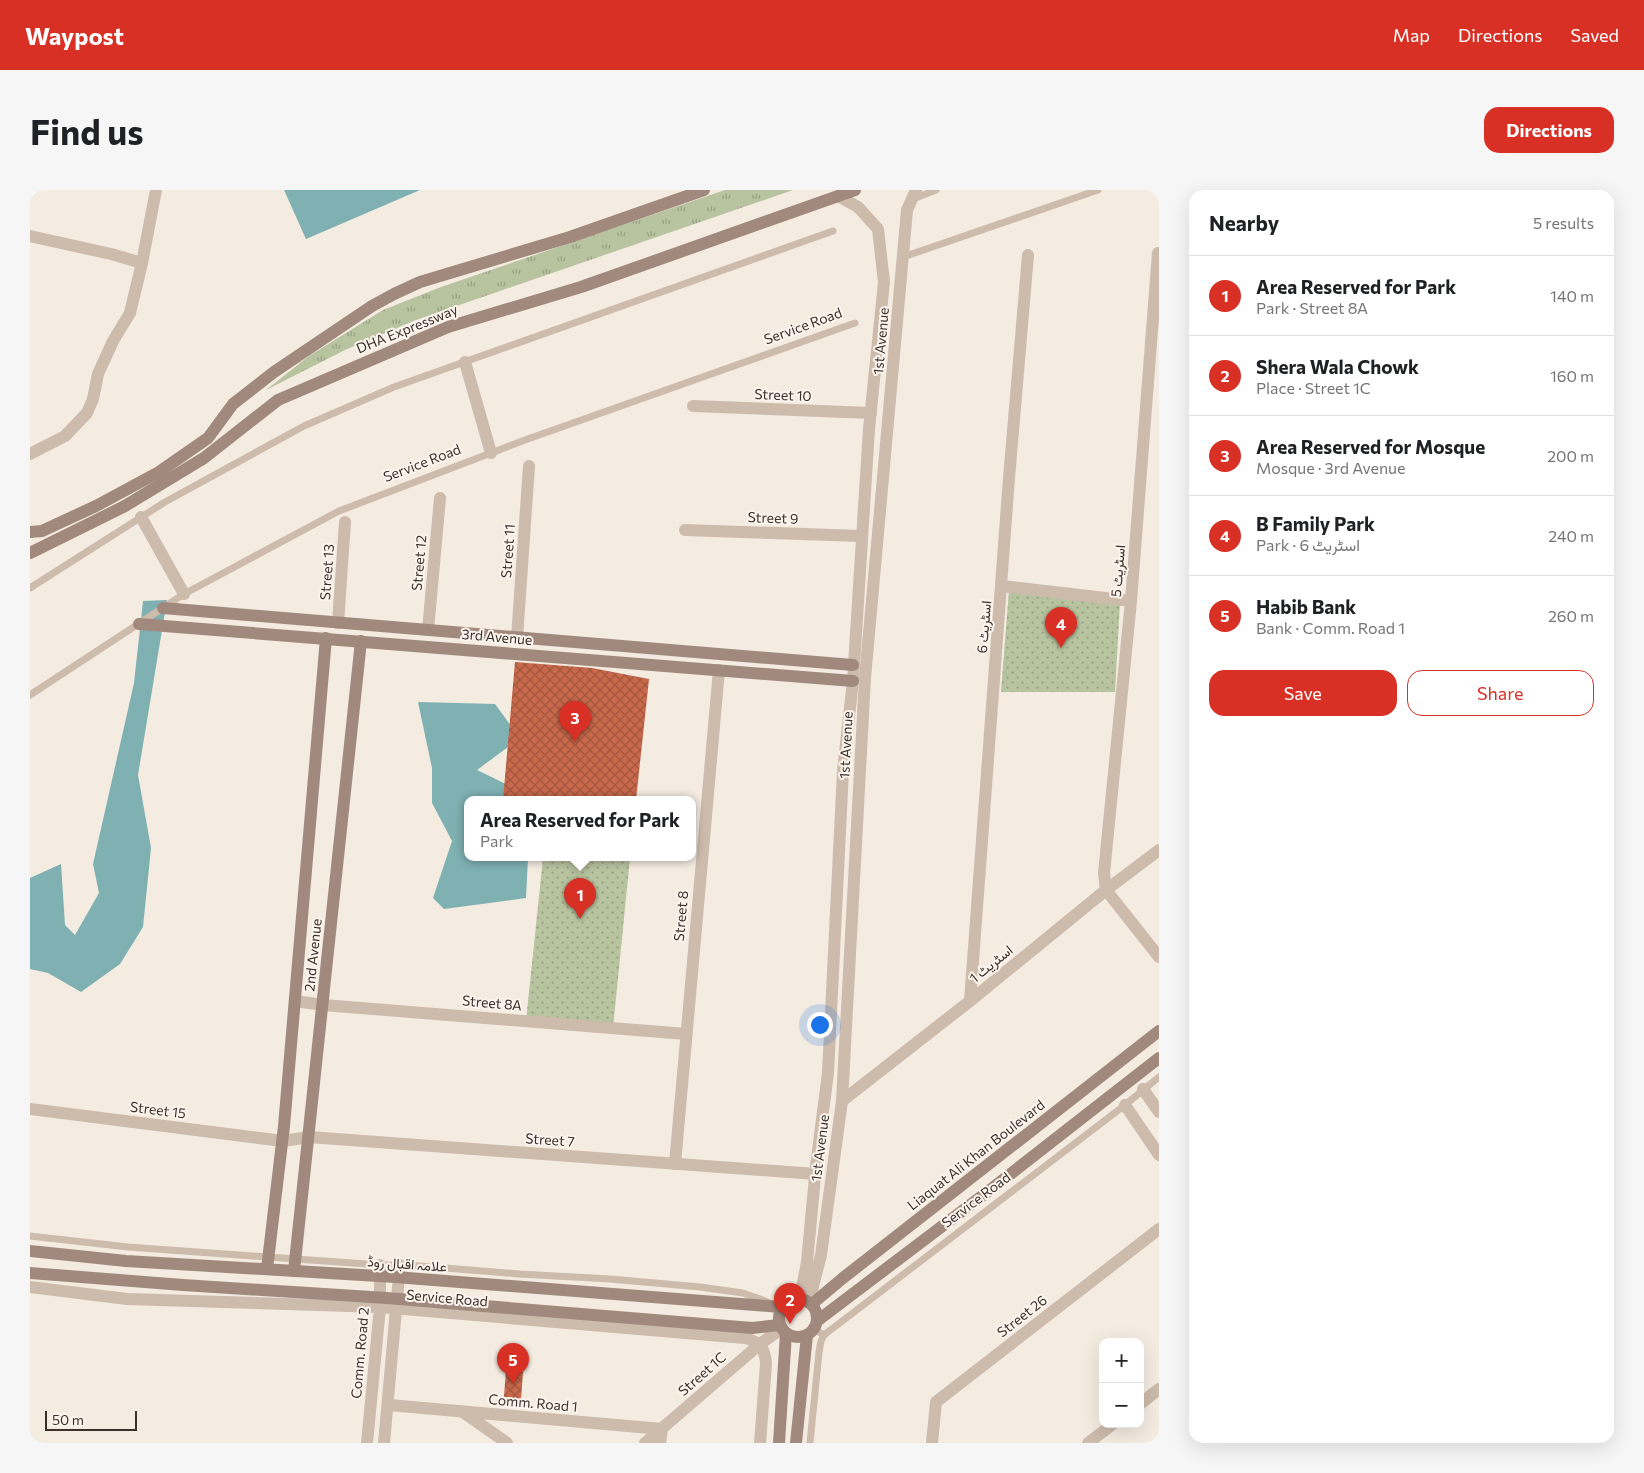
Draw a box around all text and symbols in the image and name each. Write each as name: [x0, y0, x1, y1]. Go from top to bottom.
text: Waypost: [25, 21, 124, 50]
text: Map: [1393, 24, 1430, 46]
text: Directions: [1458, 24, 1542, 46]
text: Saved: [1570, 24, 1619, 46]
button: Directions: [1484, 107, 1614, 153]
text: Find us: [30, 109, 144, 152]
text: Nearby: [1209, 210, 1279, 235]
text: 5 results: [1533, 213, 1594, 232]
text: Area Reserved for Park: [1256, 275, 1456, 298]
text: 1: [1221, 286, 1229, 305]
text: 140 m: [1550, 286, 1594, 305]
text: Park · Street 8A: [1256, 298, 1368, 317]
street label: DHA Expressway: [354, 300, 460, 357]
street label: Service Road: [762, 304, 844, 347]
street label: 1st Avenue: [869, 307, 892, 375]
text: Shera Wala Chowk: [1256, 355, 1419, 378]
text: 2: [1220, 366, 1230, 385]
text: 160 m: [1550, 366, 1594, 385]
text: Place · Street 1C: [1256, 378, 1371, 397]
street label: Street 10: [754, 385, 812, 404]
text: Area Reserved for Mosque: [1256, 435, 1485, 458]
street label: Service Road: [381, 440, 463, 485]
text: 3: [1220, 446, 1230, 465]
text: 200 m: [1547, 446, 1594, 465]
text: Mosque · 3rd Avenue: [1256, 458, 1405, 477]
street label: Street 9: [747, 508, 799, 527]
text: B Family Park: [1256, 512, 1375, 535]
street label: Street 11: [497, 523, 518, 579]
text: 4: [1220, 526, 1230, 545]
text: 240 m: [1548, 526, 1594, 545]
street label: Street 12: [408, 534, 429, 592]
text: Park · اسٹریٹ 6: [1256, 535, 1360, 554]
street label: Street 13: [316, 543, 337, 601]
street label: اسٹریٹ 5: [1107, 544, 1129, 598]
text: Habib Bank: [1256, 595, 1356, 618]
street label: اسٹریٹ 6: [973, 600, 995, 654]
text: 5: [1220, 606, 1230, 625]
text: 260 m: [1548, 606, 1594, 625]
pin: 4: [1045, 607, 1077, 648]
text: Bank · Comm. Road 1: [1256, 618, 1405, 637]
street label: 3rd Avenue: [461, 625, 533, 648]
button: Save: [1209, 670, 1397, 716]
button: Share: [1407, 670, 1594, 716]
pin: 3: [559, 701, 591, 742]
street label: 1st Avenue: [835, 711, 856, 779]
popup: [464, 796, 696, 861]
text: Area Reserved for Park: [480, 808, 680, 831]
text: Park: [480, 831, 513, 850]
pin: 1: [564, 878, 596, 919]
street label: Street 8: [670, 890, 691, 942]
street label: 2nd Avenue: [300, 918, 325, 992]
street label: اسٹریٹ 1: [966, 941, 1016, 987]
street label: Street 8A: [461, 991, 523, 1014]
your location: [807, 1012, 833, 1038]
street label: Liaquat Ali Khan Boulevard: [904, 1096, 1048, 1213]
street label: Street 15: [129, 1098, 187, 1121]
street label: 1st Avenue: [807, 1113, 832, 1182]
street label: Street 7: [525, 1129, 575, 1150]
street label: Service Road: [938, 1168, 1013, 1231]
street label: علامہ اقبال روڈ: [367, 1252, 447, 1277]
pin: 2: [774, 1283, 806, 1324]
street label: Service Road: [406, 1285, 488, 1310]
street label: Street 26: [993, 1291, 1050, 1340]
street label: Comm. Road 2: [347, 1306, 372, 1399]
map controls: [1099, 1338, 1144, 1428]
button: +: [1099, 1338, 1144, 1383]
pin: 5: [497, 1343, 529, 1384]
street label: Street 1C: [674, 1348, 729, 1399]
button: −: [1099, 1383, 1144, 1428]
street label: Comm. Road 1: [488, 1390, 578, 1415]
scale bar: [45, 1408, 138, 1431]
text: 50 m: [52, 1411, 84, 1428]

